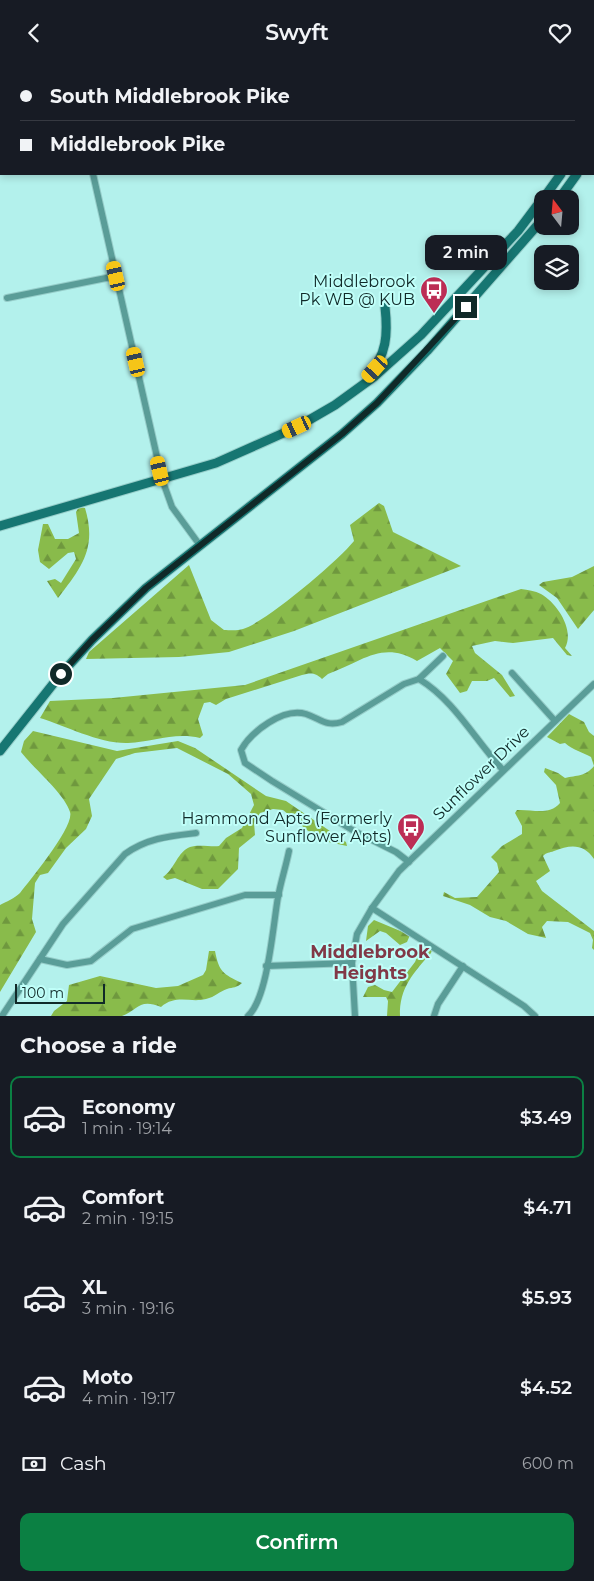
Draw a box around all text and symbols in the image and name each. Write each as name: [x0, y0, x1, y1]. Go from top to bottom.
icon: back: [20, 19, 48, 47]
text: Swyft: [265, 19, 329, 46]
icon: heart: [546, 19, 574, 47]
text: South Middlebrook Pike: [50, 85, 290, 108]
text: Middlebrook Pike: [50, 133, 225, 156]
north arrow: [534, 190, 579, 235]
map controls: [534, 190, 579, 290]
callout: 2 min: [425, 235, 507, 269]
text: 2 min: [443, 243, 489, 262]
button: layers: [534, 245, 579, 290]
car: [105, 260, 126, 292]
place label: Middlebrook Pk WB @ KUB: [299, 272, 415, 309]
bus stop icon: Middlebrook Pk WB @ KUB: [419, 275, 449, 314]
route end: [455, 296, 477, 318]
car: [125, 346, 146, 378]
car: [359, 353, 390, 385]
car: [280, 414, 313, 440]
car: [149, 455, 170, 487]
route start: [50, 663, 72, 685]
street label: Sunflower Drive: [429, 722, 533, 824]
place label: Hammond Apts (Formerly Sunflower Apts): [182, 809, 392, 846]
bus stop icon: Hammond Apts (Formerly Sunflower Apts): [396, 812, 426, 851]
district label: Middlebrook Heights: [310, 941, 430, 984]
scale bar: [15, 981, 105, 1004]
text: 100 m: [22, 984, 64, 1002]
text: Choose a ride: [20, 1032, 177, 1059]
icon: car: [22, 1095, 67, 1140]
text: Economy: [82, 1096, 175, 1119]
text: $3.49: [520, 1106, 572, 1129]
text: 1 min · 19:14: [82, 1119, 172, 1138]
icon: car: [22, 1185, 67, 1230]
text: Comfort: [82, 1186, 164, 1209]
text: $4.71: [523, 1196, 572, 1219]
text: 2 min · 19:15: [82, 1209, 174, 1228]
icon: car: [22, 1275, 67, 1320]
text: XL: [82, 1276, 107, 1299]
text: $5.93: [522, 1286, 572, 1309]
text: 3 min · 19:16: [82, 1299, 174, 1318]
icon: car: [22, 1365, 67, 1410]
text: Moto: [82, 1366, 133, 1389]
text: $4.52: [520, 1376, 572, 1399]
text: 4 min · 19:17: [82, 1389, 175, 1408]
icon: cash: [20, 1450, 48, 1478]
text: Cash: [60, 1452, 107, 1475]
text: 600 m: [522, 1454, 574, 1473]
button: Confirm: [20, 1513, 574, 1571]

